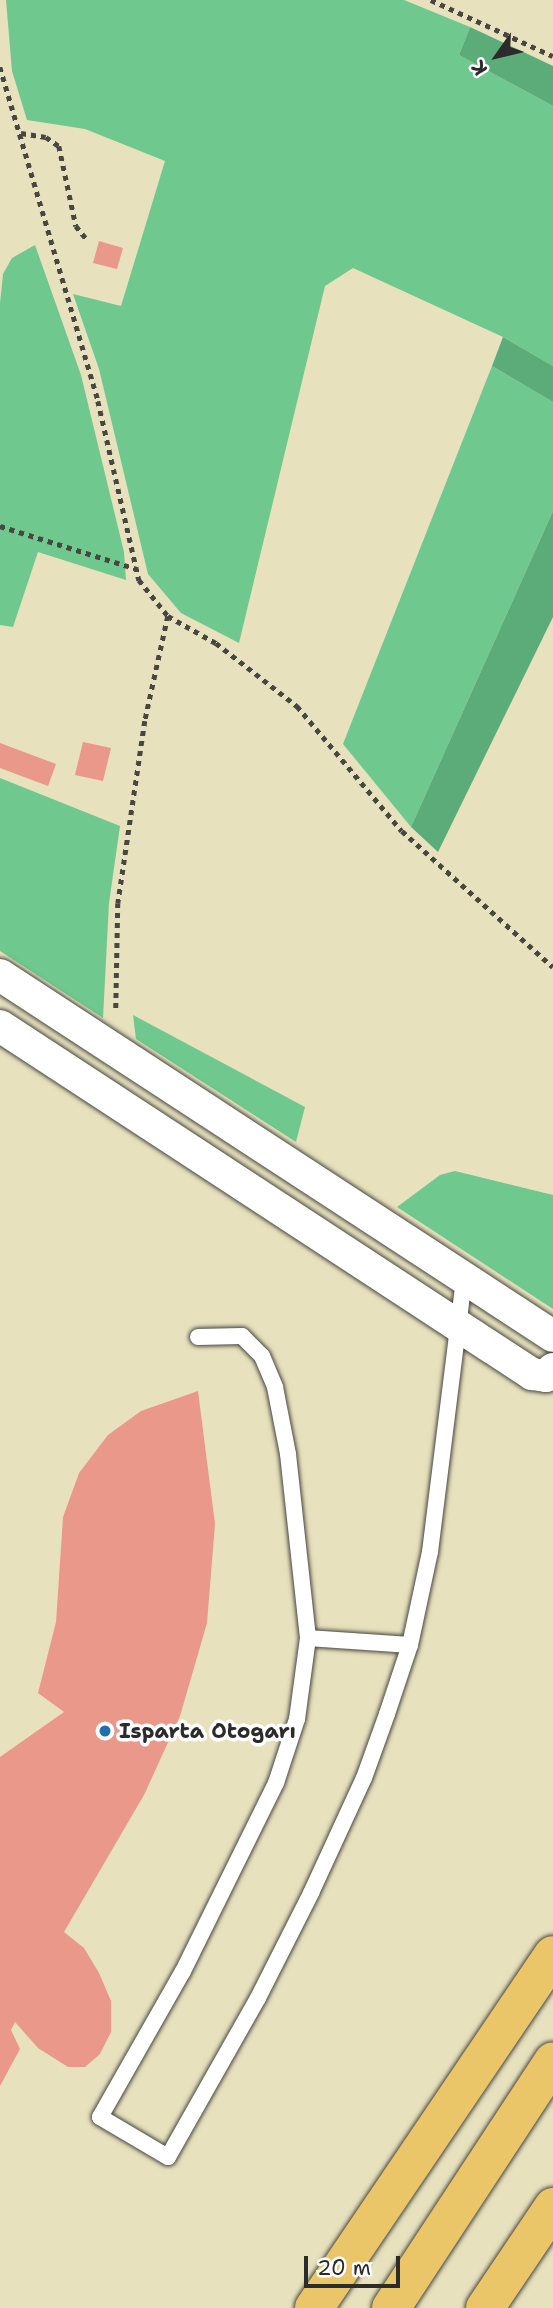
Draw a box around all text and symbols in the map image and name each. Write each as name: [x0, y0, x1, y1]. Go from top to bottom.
north arrow: [462, 21, 532, 91]
text: K: [465, 56, 493, 80]
place label: Isparta Otogarı: [119, 1718, 296, 1744]
marker: Isparta Otogarı: [97, 1723, 113, 1739]
scale bar: [308, 2242, 404, 2286]
text: 20 m: [317, 2254, 371, 2282]

